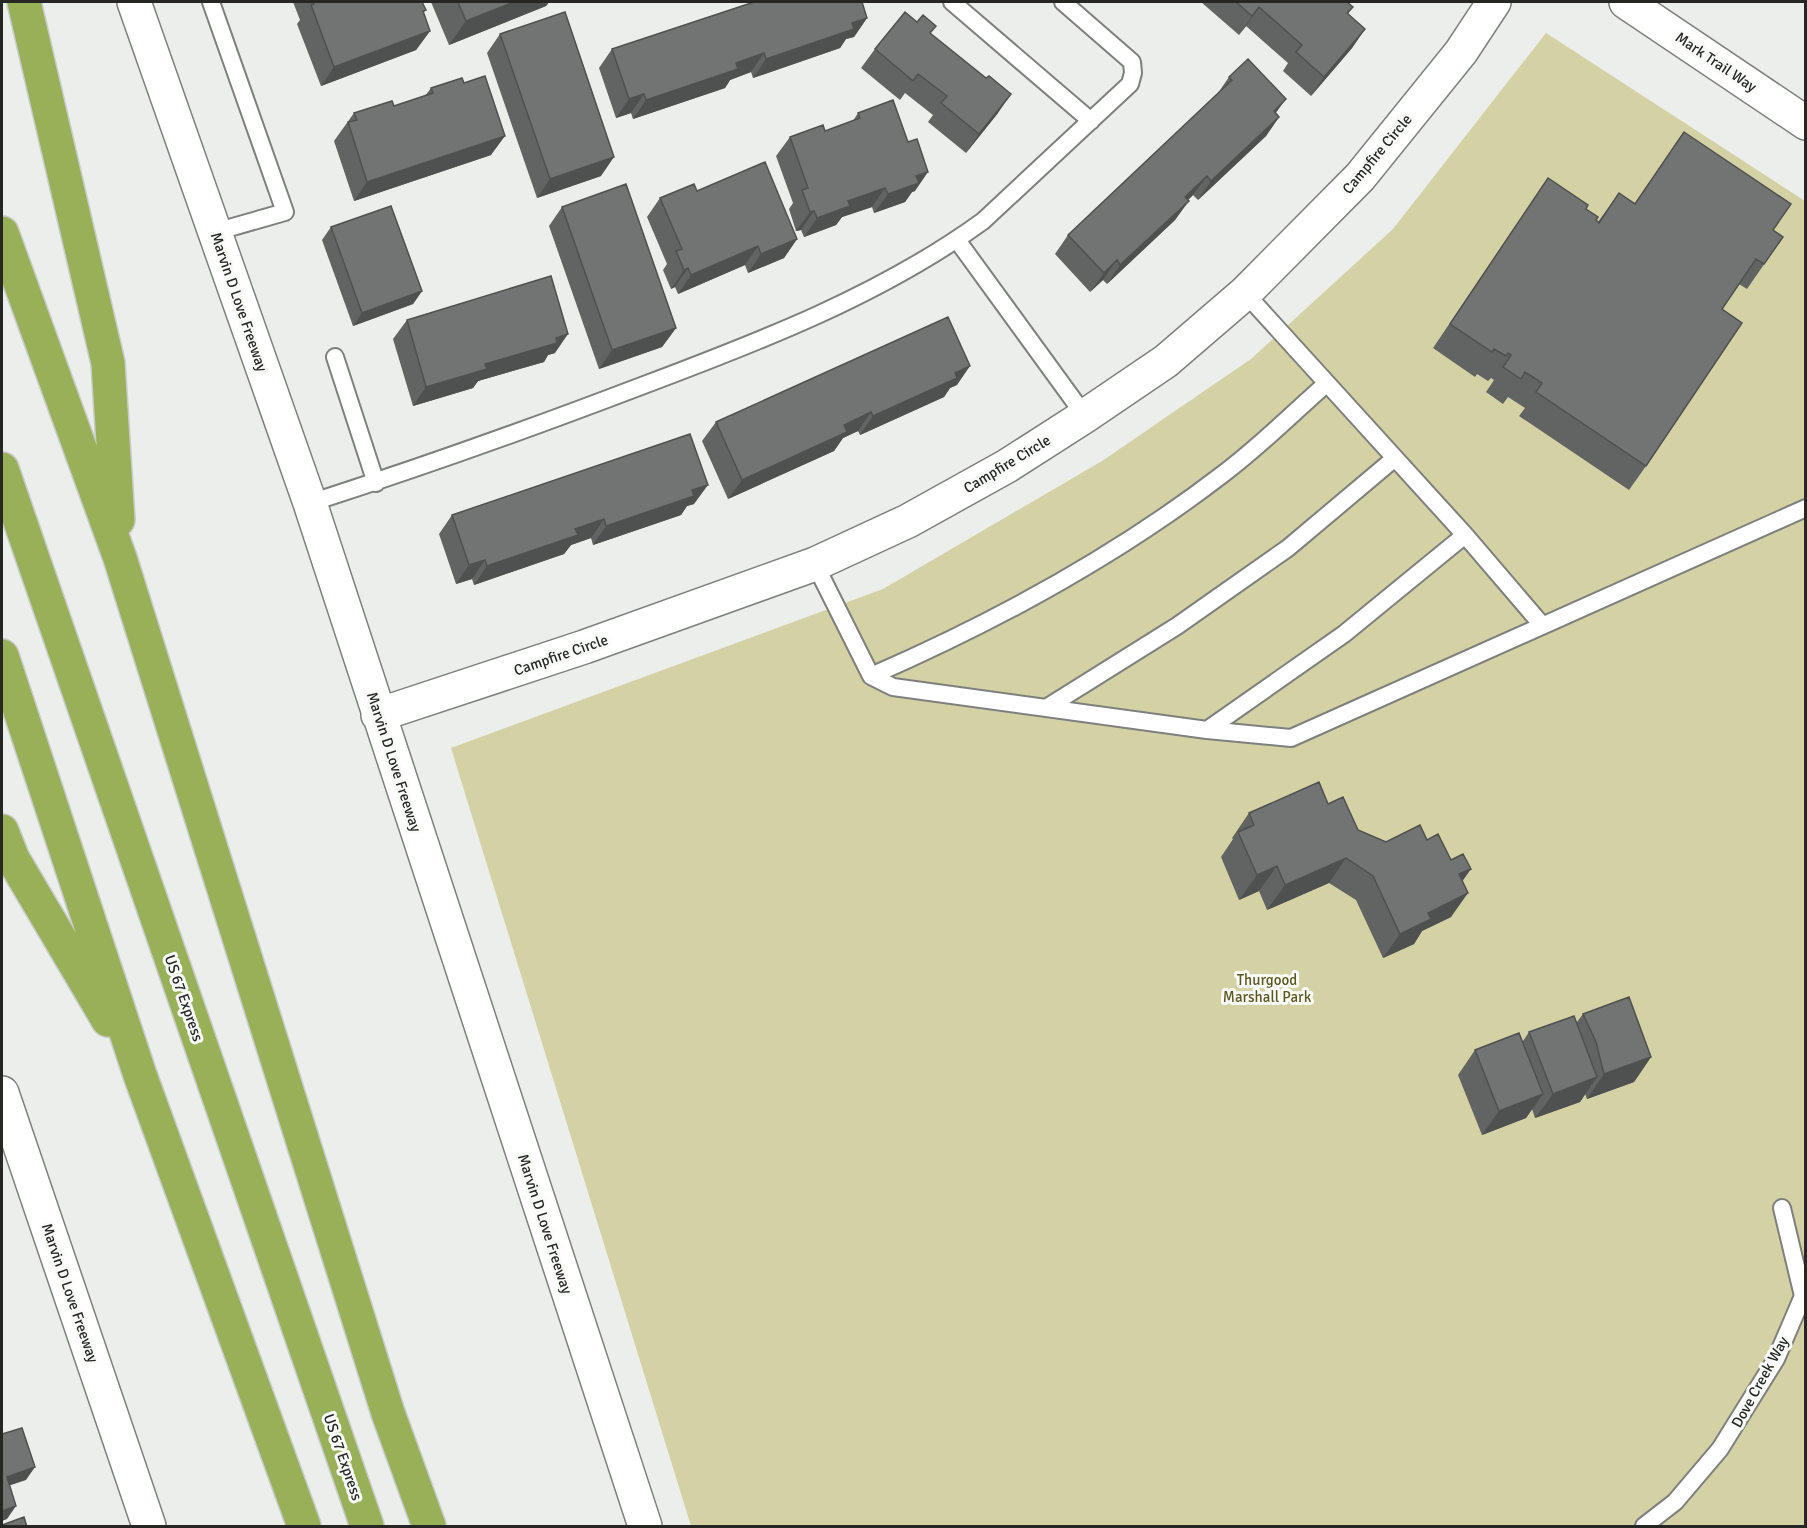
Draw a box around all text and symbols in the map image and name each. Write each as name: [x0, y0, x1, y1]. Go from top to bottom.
street label: Mark Trail Way: [1672, 28, 1760, 96]
street label: Campfire Circle: [1338, 111, 1416, 197]
street label: Marvin D Love Freeway: [207, 230, 271, 374]
street label: Campfire Circle: [960, 431, 1054, 497]
street label: Campfire Circle: [512, 630, 610, 680]
street label: Marvin D Love Freeway: [363, 690, 425, 834]
street label: US 67 Express: [161, 952, 207, 1044]
park label: Thurgood Marshall Park: [1223, 971, 1312, 1006]
street label: Marvin D Love Freeway: [514, 1152, 576, 1296]
street label: Marvin D Love Freeway: [38, 1221, 102, 1365]
street label: Dove Creek Way: [1728, 1333, 1792, 1431]
street label: US 67 Express: [320, 1411, 366, 1503]

